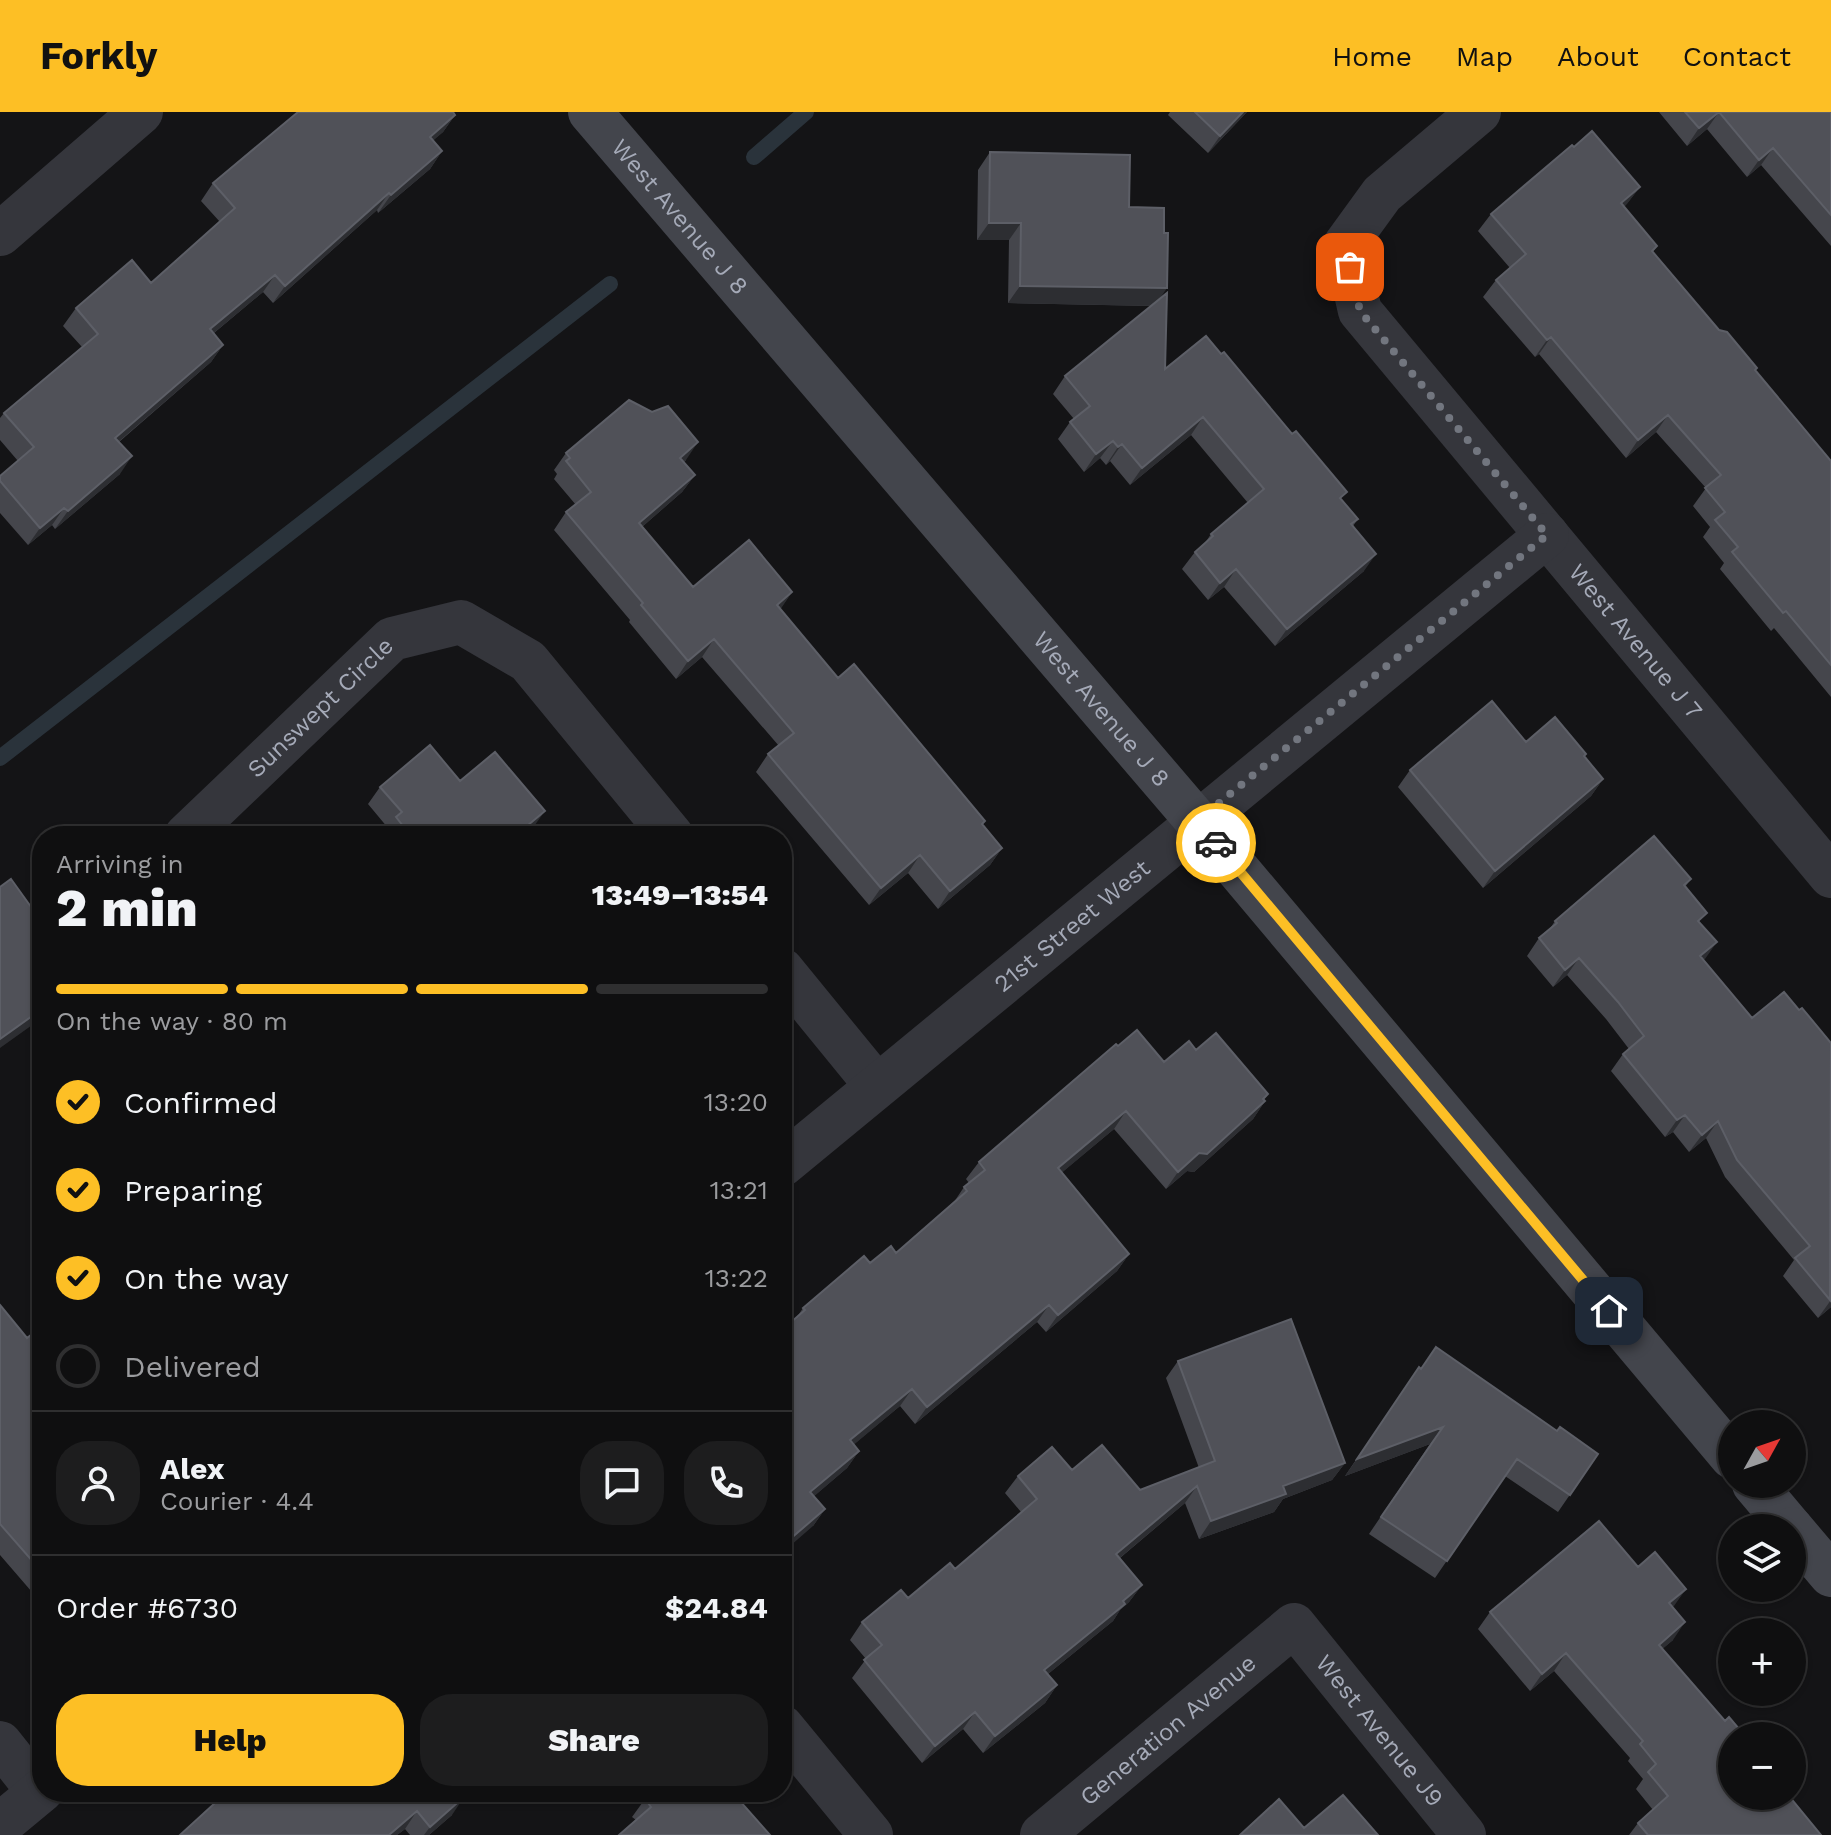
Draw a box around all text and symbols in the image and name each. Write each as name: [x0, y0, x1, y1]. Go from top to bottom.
text: Forkly: [40, 34, 157, 78]
text: Home: [1332, 40, 1412, 73]
text: Map: [1456, 40, 1513, 73]
text: About: [1557, 40, 1639, 73]
text: Contact: [1683, 40, 1791, 73]
street label: West Avenue J 8: [606, 134, 754, 300]
pin: [1316, 233, 1384, 301]
icon: bag: [1328, 245, 1372, 289]
street label: West Avenue J 7: [1563, 558, 1708, 725]
street label: West Avenue J 8: [1027, 626, 1175, 792]
street label: Sunswept Circle: [242, 632, 399, 783]
courier: [1176, 803, 1256, 883]
icon: car: [1194, 821, 1238, 865]
text: Arriving in: [56, 849, 184, 879]
street label: 21st Street West: [989, 854, 1156, 998]
text: 13:49–13:54: [592, 877, 768, 912]
text: 2 min: [56, 878, 198, 939]
text: On the way · 80 m: [56, 1006, 288, 1036]
icon: check: [56, 1080, 100, 1124]
text: Confirmed: [124, 1085, 278, 1120]
text: 13:20: [704, 1087, 768, 1117]
icon: check: [56, 1168, 100, 1212]
text: Preparing: [124, 1173, 262, 1208]
text: 13:21: [710, 1175, 768, 1205]
icon: check: [56, 1256, 100, 1300]
text: On the way: [124, 1261, 289, 1296]
text: 13:22: [705, 1263, 768, 1293]
pin: [1575, 1277, 1643, 1345]
icon: home: [1587, 1289, 1631, 1333]
text: Delivered: [124, 1349, 261, 1384]
north arrow: [1718, 1410, 1806, 1498]
map controls: [1718, 1410, 1806, 1810]
button: person: [56, 1441, 140, 1525]
button: chat: [580, 1441, 664, 1525]
button: phone: [684, 1441, 768, 1525]
text: Alex: [160, 1451, 224, 1486]
text: Courier · 4.4: [160, 1486, 314, 1516]
button: layers: [1718, 1514, 1806, 1602]
text: Order #6730: [56, 1590, 238, 1625]
text: $24.84: [665, 1590, 768, 1625]
button: +: [1718, 1618, 1806, 1706]
street label: Generation Avenue: [1074, 1649, 1262, 1811]
street label: West Avenue J9: [1310, 1649, 1449, 1812]
button: Help: [56, 1694, 404, 1786]
button: Share: [420, 1694, 768, 1786]
button: −: [1718, 1722, 1806, 1810]

